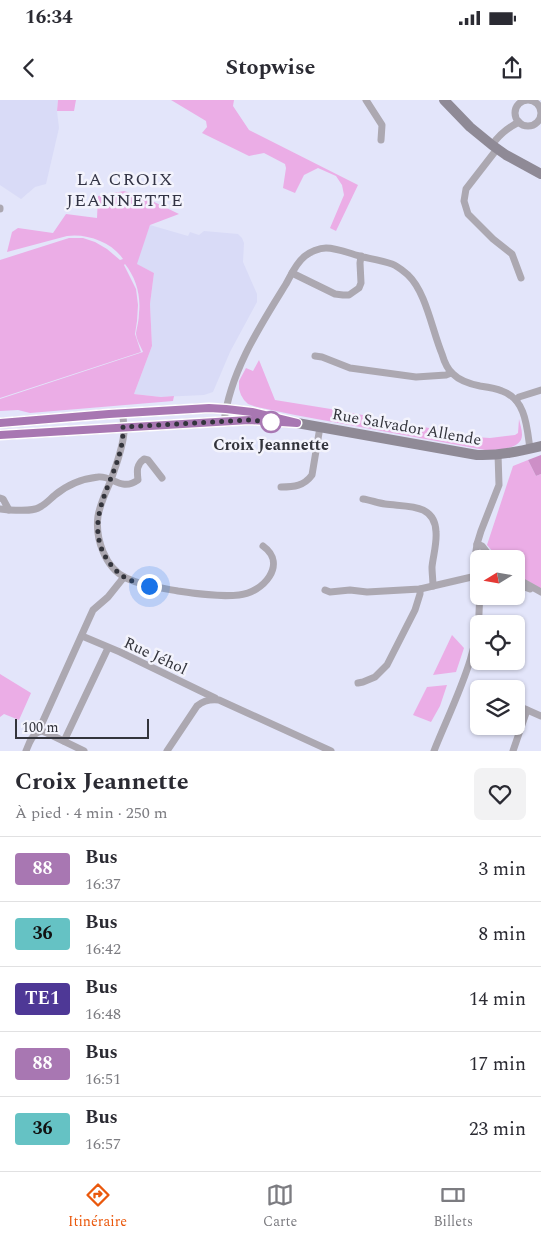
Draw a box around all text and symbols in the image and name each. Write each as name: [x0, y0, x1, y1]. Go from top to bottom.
text: 16:34: [25, 3, 73, 32]
text: Stopwise: [226, 51, 315, 84]
icon: back: [15, 54, 43, 82]
icon: share: [498, 54, 526, 82]
district label: LA CROIX JEANNETTE: [66, 166, 184, 214]
street label: Rue Salvador Allende: [330, 402, 483, 452]
marker: Croix Jeannette: [260, 411, 282, 433]
place label: Croix Jeannette: [213, 433, 329, 457]
north arrow: [470, 550, 525, 605]
map controls: [470, 550, 525, 735]
your location: [137, 574, 162, 599]
button: locate: [470, 615, 525, 670]
street label: Rue Jéhol: [120, 631, 191, 681]
button: layers: [470, 680, 525, 735]
scale bar: [15, 716, 149, 739]
text: 100 m: [22, 717, 59, 738]
text: Croix Jeannette: [15, 764, 189, 800]
button: heart: [474, 768, 526, 820]
text: À pied · 4 min · 250 m: [15, 801, 168, 825]
text: Bus: [85, 843, 118, 872]
text: 88: [32, 855, 53, 882]
text: 3 min: [478, 855, 526, 884]
text: 16:37: [85, 872, 121, 896]
text: Bus: [85, 908, 118, 937]
text: 36: [32, 920, 53, 947]
text: 8 min: [478, 920, 526, 949]
text: 16:42: [85, 937, 121, 961]
text: Bus: [85, 973, 118, 1002]
text: TE1: [25, 985, 60, 1012]
text: 14 min: [469, 985, 526, 1014]
text: 16:48: [85, 1002, 121, 1026]
text: Bus: [85, 1038, 118, 1067]
text: 88: [32, 1050, 53, 1077]
text: 17 min: [469, 1050, 526, 1079]
text: 16:51: [85, 1067, 121, 1091]
text: Bus: [85, 1103, 118, 1132]
text: 36: [32, 1115, 53, 1142]
text: 23 min: [469, 1115, 526, 1144]
text: 16:57: [85, 1132, 121, 1156]
tab: Itinéraire: [68, 1181, 127, 1232]
tab: Carte: [263, 1181, 297, 1232]
tab: Billets: [433, 1181, 473, 1232]

